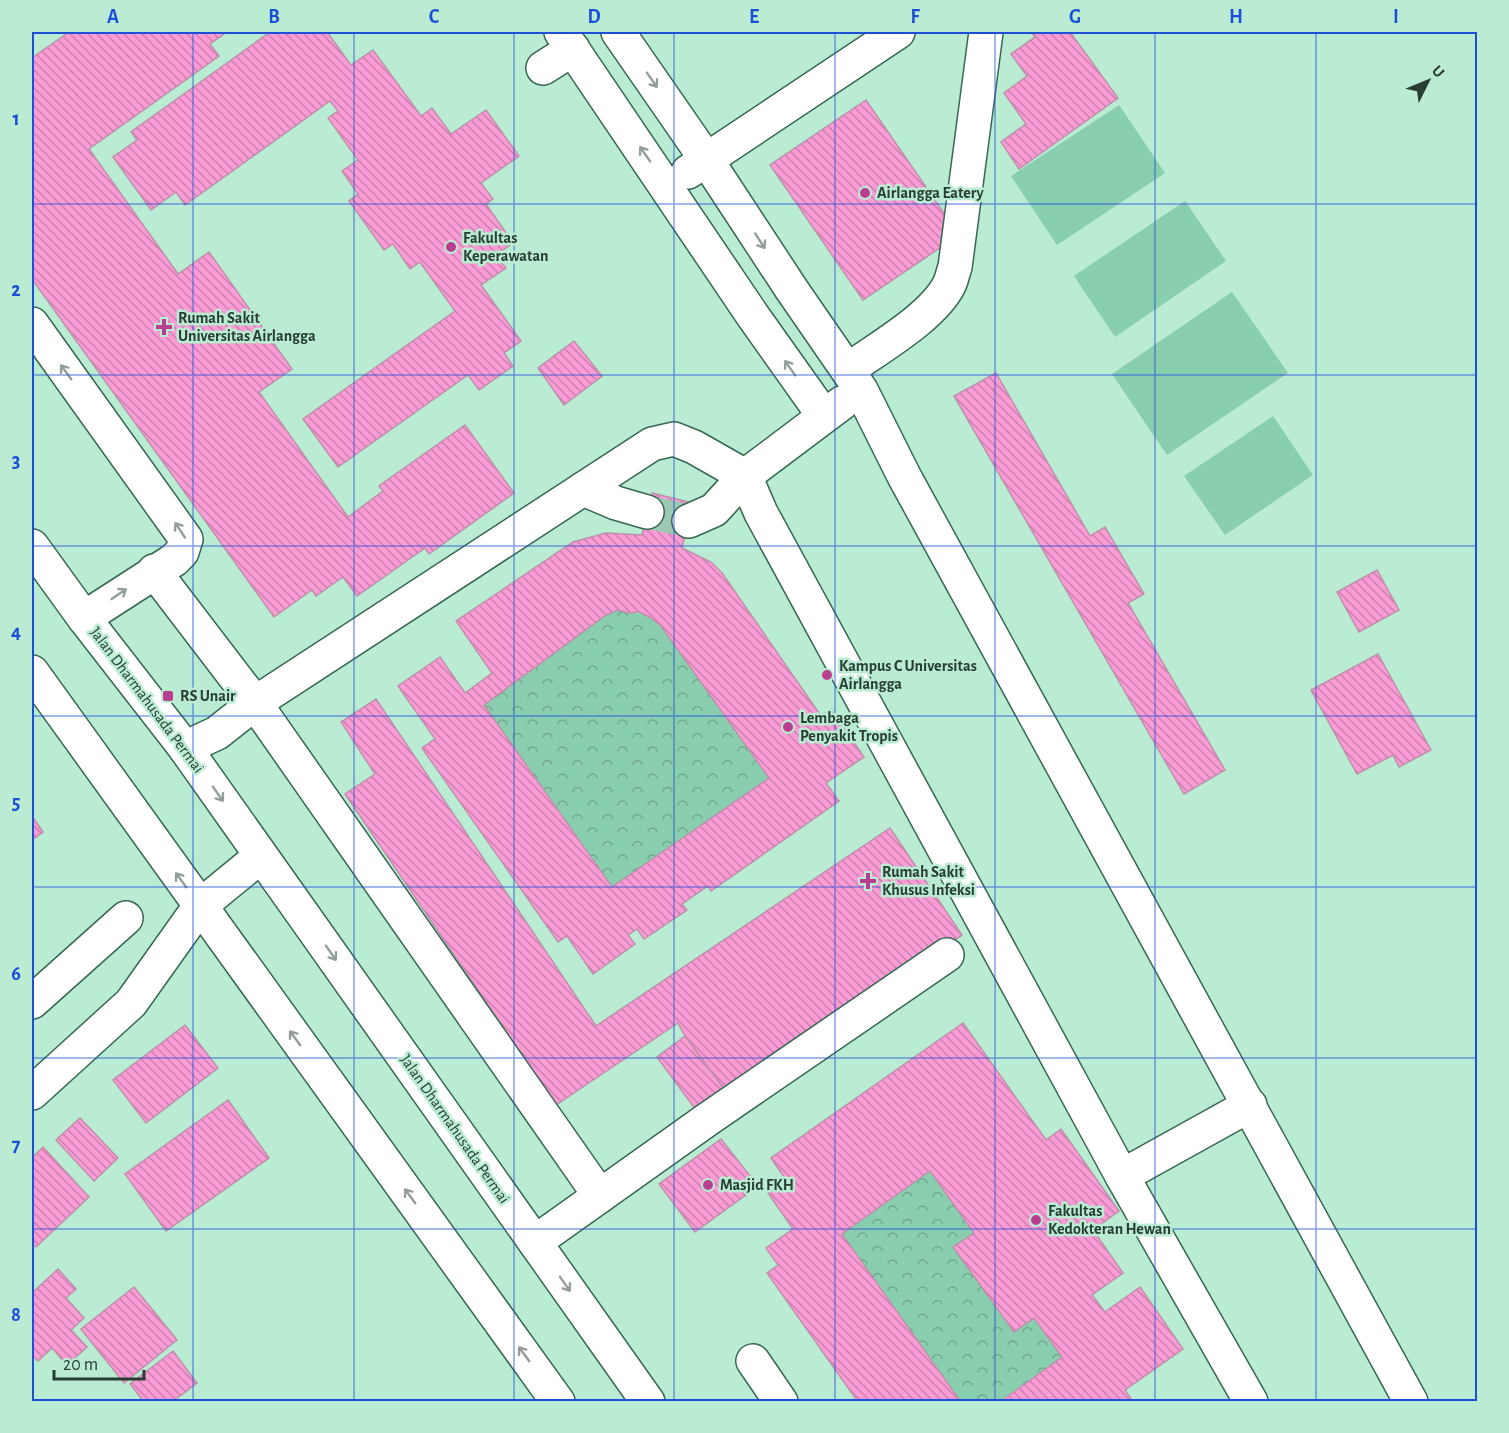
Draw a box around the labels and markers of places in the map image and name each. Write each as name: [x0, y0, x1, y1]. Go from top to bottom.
place label: Airlangga Eatery: [877, 185, 984, 202]
marker: Airlangga Eatery: [858, 186, 872, 200]
place label: Fakultas Keperawatan: [463, 230, 549, 264]
marker: Fakultas Keperawatan: [444, 240, 458, 254]
place label: Rumah Sakit Universitas Airlangga: [178, 310, 316, 344]
marker: Rumah Sakit Universitas Airlangga: [155, 318, 173, 336]
place label: Kampus C Universitas Airlangga: [839, 658, 977, 692]
marker: Kampus C Universitas Airlangga: [820, 668, 834, 682]
place label: RS Unair: [180, 688, 236, 704]
marker: RS Unair: [161, 689, 175, 703]
place label: Lembaga Penyakit Tropis: [800, 710, 898, 745]
marker: Lembaga Penyakit Tropis: [781, 720, 795, 734]
place label: Rumah Sakit Khusus Infeksi: [882, 864, 975, 898]
marker: Rumah Sakit Khusus Infeksi: [859, 872, 877, 890]
place label: Masjid FKH: [720, 1177, 794, 1194]
marker: Masjid FKH: [701, 1178, 715, 1192]
place label: Fakultas Kedokteran Hewan: [1048, 1203, 1171, 1237]
marker: Fakultas Kedokteran Hewan: [1029, 1213, 1043, 1227]

